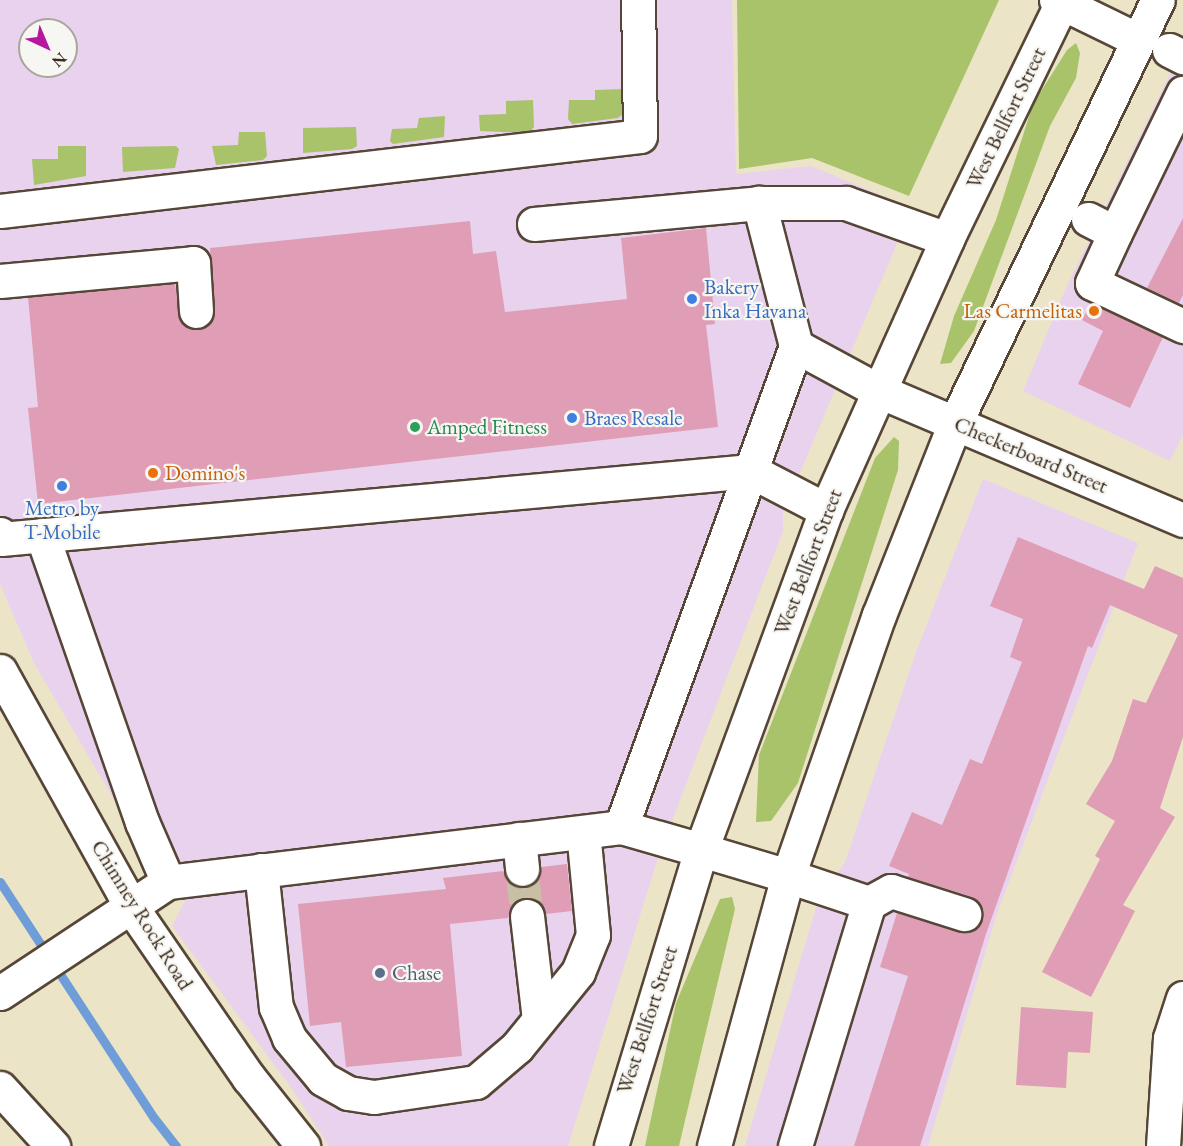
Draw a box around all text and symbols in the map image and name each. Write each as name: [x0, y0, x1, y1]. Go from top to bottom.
north arrow: [18, 18, 78, 78]
street label: West Bellfort Street: [961, 43, 1051, 193]
text: N: [48, 48, 71, 72]
place label: Bakery Inka Havana: [704, 274, 806, 324]
marker: Bakery Inka Havana: [685, 292, 699, 306]
place label: Las Carmelitas: [964, 298, 1082, 324]
marker: Las Carmelitas: [1087, 304, 1101, 318]
place label: Braes Resale: [584, 405, 682, 431]
marker: Braes Resale: [565, 411, 579, 425]
street label: Checkerboard Street: [950, 411, 1112, 499]
place label: Amped Fitness: [427, 414, 547, 440]
marker: Amped Fitness: [408, 420, 422, 434]
place label: Domino's: [165, 460, 245, 486]
marker: Domino's: [146, 466, 160, 480]
marker: Metro by T-Mobile: [55, 479, 69, 493]
street label: West Bellfort Street: [769, 486, 847, 638]
place label: Metro by T-Mobile: [24, 495, 100, 545]
street label: Chimney Rock Road: [86, 835, 198, 995]
street label: West Bellfort Street: [611, 943, 683, 1097]
place label: Chase: [392, 960, 441, 986]
marker: Chase: [373, 966, 387, 980]

